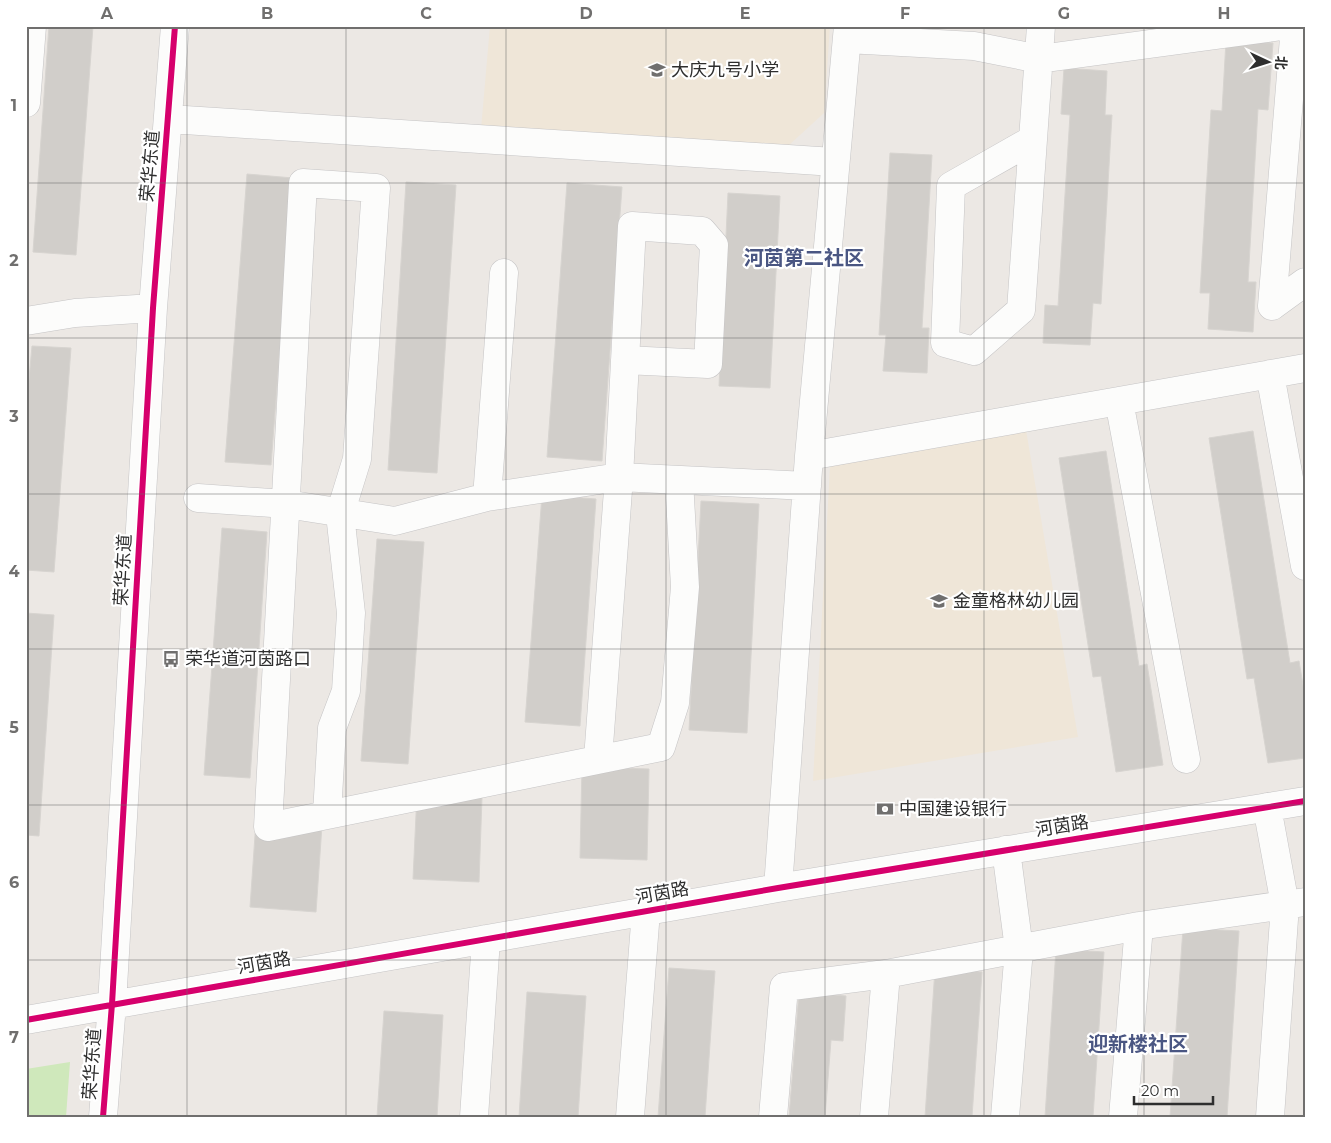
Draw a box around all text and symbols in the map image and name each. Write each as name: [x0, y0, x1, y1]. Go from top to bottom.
text: A: [100, 4, 114, 23]
text: B: [261, 4, 273, 23]
text: C: [420, 4, 432, 23]
text: D: [579, 4, 593, 23]
text: E: [740, 4, 750, 23]
text: F: [900, 4, 910, 23]
text: G: [1058, 4, 1070, 23]
text: H: [1218, 4, 1230, 23]
north arrow: [1244, 38, 1294, 88]
text: 北: [1272, 55, 1290, 71]
place label: 大庆九号小学: [671, 59, 779, 81]
school or university icon: 大庆九号小学: [647, 60, 667, 80]
text: 1: [11, 96, 17, 115]
street label: 荣华东道: [136, 129, 164, 203]
district label: 河茵第二社区: [744, 246, 864, 270]
text: 2: [9, 251, 19, 270]
text: 3: [8, 407, 19, 426]
street label: 荣华东道: [110, 533, 136, 607]
text: 4: [8, 562, 20, 581]
place label: 金童格林幼儿园: [953, 590, 1079, 612]
school or university icon: 金童格林幼儿园: [929, 591, 949, 611]
place label: 荣华道河茵路口: [185, 648, 311, 670]
bus stop icon: 荣华道河茵路口: [161, 649, 181, 669]
text: 5: [9, 718, 19, 737]
place label: 中国建设银行: [899, 798, 1007, 820]
bank icon: 中国建设银行: [875, 799, 895, 819]
street label: 河茵路: [1034, 811, 1090, 841]
text: 6: [9, 873, 19, 892]
street label: 河茵路: [634, 877, 690, 909]
street label: 河茵路: [236, 947, 292, 979]
street label: 荣华东道: [79, 1027, 105, 1101]
text: 7: [9, 1028, 19, 1047]
district label: 迎新楼社区: [1088, 1032, 1188, 1056]
scale bar: [1134, 1073, 1212, 1105]
text: 20 m: [1141, 1081, 1179, 1100]

